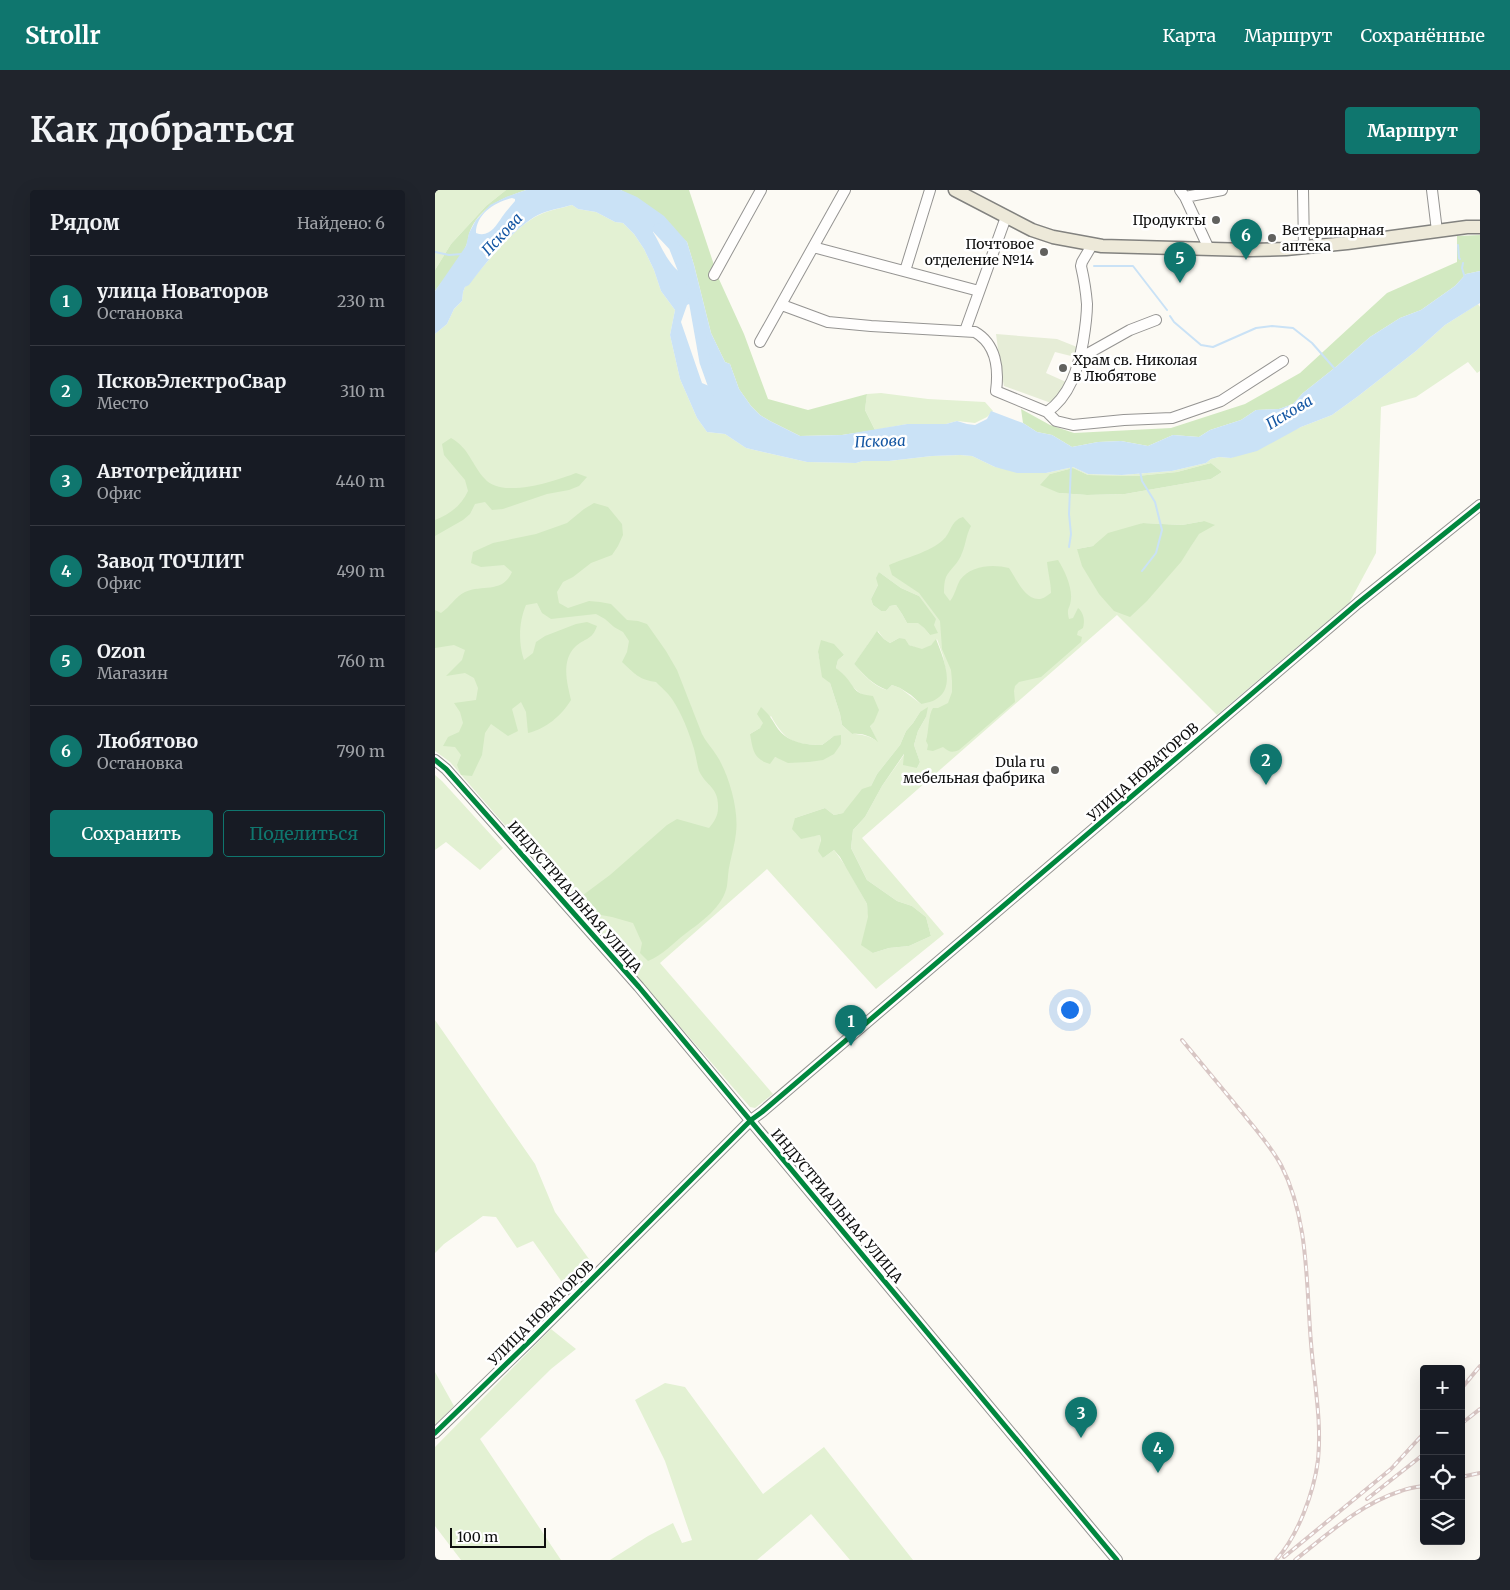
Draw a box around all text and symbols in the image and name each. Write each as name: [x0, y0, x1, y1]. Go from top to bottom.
text: Strollr: [25, 20, 101, 51]
text: Карта: [1163, 24, 1216, 47]
text: Маршрут: [1244, 24, 1332, 47]
text: Сохранённые: [1360, 24, 1485, 47]
button: Маршрут: [1345, 107, 1480, 154]
text: Как добраться: [30, 108, 295, 152]
text: Рядом: [50, 209, 120, 236]
water label: Пскова: [478, 209, 526, 259]
place label: Продукты: [1132, 211, 1206, 229]
text: Найдено: 6: [297, 213, 385, 233]
marker: Продукты: [1210, 214, 1222, 226]
pin: 6: [1230, 219, 1262, 260]
place label: Ветеринарная аптека: [1282, 221, 1384, 255]
marker: Ветеринарная аптека: [1266, 232, 1278, 244]
place label: Почтовое отделение №14: [925, 235, 1034, 269]
pin: 5: [1164, 242, 1196, 283]
marker: Почтовое отделение №14: [1038, 246, 1050, 258]
text: улица Новаторов: [97, 279, 269, 303]
text: 1: [62, 291, 70, 311]
text: 230 m: [337, 291, 385, 311]
text: Остановка: [97, 303, 183, 323]
place label: Храм св. Николая в Любятове: [1073, 351, 1197, 385]
marker: Храм св. Николая в Любятове: [1057, 362, 1069, 374]
text: ПсковЭлектроСвар: [97, 369, 286, 393]
text: 2: [61, 381, 71, 401]
text: 310 m: [340, 381, 385, 401]
water label: Пскова: [1262, 391, 1316, 433]
text: Место: [97, 393, 148, 413]
water label: Пскова: [854, 431, 906, 451]
text: Автотрейдинг: [97, 459, 242, 483]
text: 3: [61, 471, 71, 491]
text: 440 m: [335, 471, 385, 491]
text: Офис: [97, 483, 141, 503]
text: Завод ТОЧЛИТ: [97, 549, 244, 573]
text: 4: [61, 561, 71, 581]
text: 490 m: [336, 561, 385, 581]
text: Офис: [97, 573, 141, 593]
text: Ozon: [97, 639, 146, 663]
text: 5: [61, 651, 71, 671]
text: 760 m: [337, 651, 385, 671]
text: Магазин: [97, 663, 168, 683]
street label: УЛИЦА НОВАТОРОВ: [1083, 719, 1202, 826]
text: Любятово: [97, 729, 198, 753]
text: 6: [61, 741, 71, 761]
text: 790 m: [336, 741, 385, 761]
pin: 2: [1250, 744, 1282, 785]
text: Остановка: [97, 753, 183, 773]
place label: Dula ru мебельная фабрика: [903, 753, 1045, 787]
marker: Dula ru мебельная фабрика: [1049, 764, 1061, 776]
button: Сохранить: [50, 810, 213, 857]
button: Поделиться: [223, 810, 385, 857]
street label: ИНДУСТРИАЛЬНАЯ УЛИЦА: [504, 817, 646, 977]
your location: [1057, 997, 1083, 1023]
pin: 1: [835, 1005, 867, 1046]
street label: ИНДУСТРИАЛЬНАЯ УЛИЦА: [767, 1125, 907, 1287]
street label: УЛИЦА НОВАТОРОВ: [484, 1257, 597, 1370]
map controls: [1420, 1365, 1465, 1545]
button: +: [1420, 1365, 1465, 1410]
pin: 3: [1065, 1397, 1097, 1438]
button: −: [1420, 1410, 1465, 1455]
pin: 4: [1142, 1432, 1174, 1473]
button: locate: [1420, 1455, 1465, 1500]
button: layers: [1420, 1500, 1465, 1545]
scale bar: [450, 1525, 546, 1548]
text: 100 m: [457, 1528, 498, 1546]

